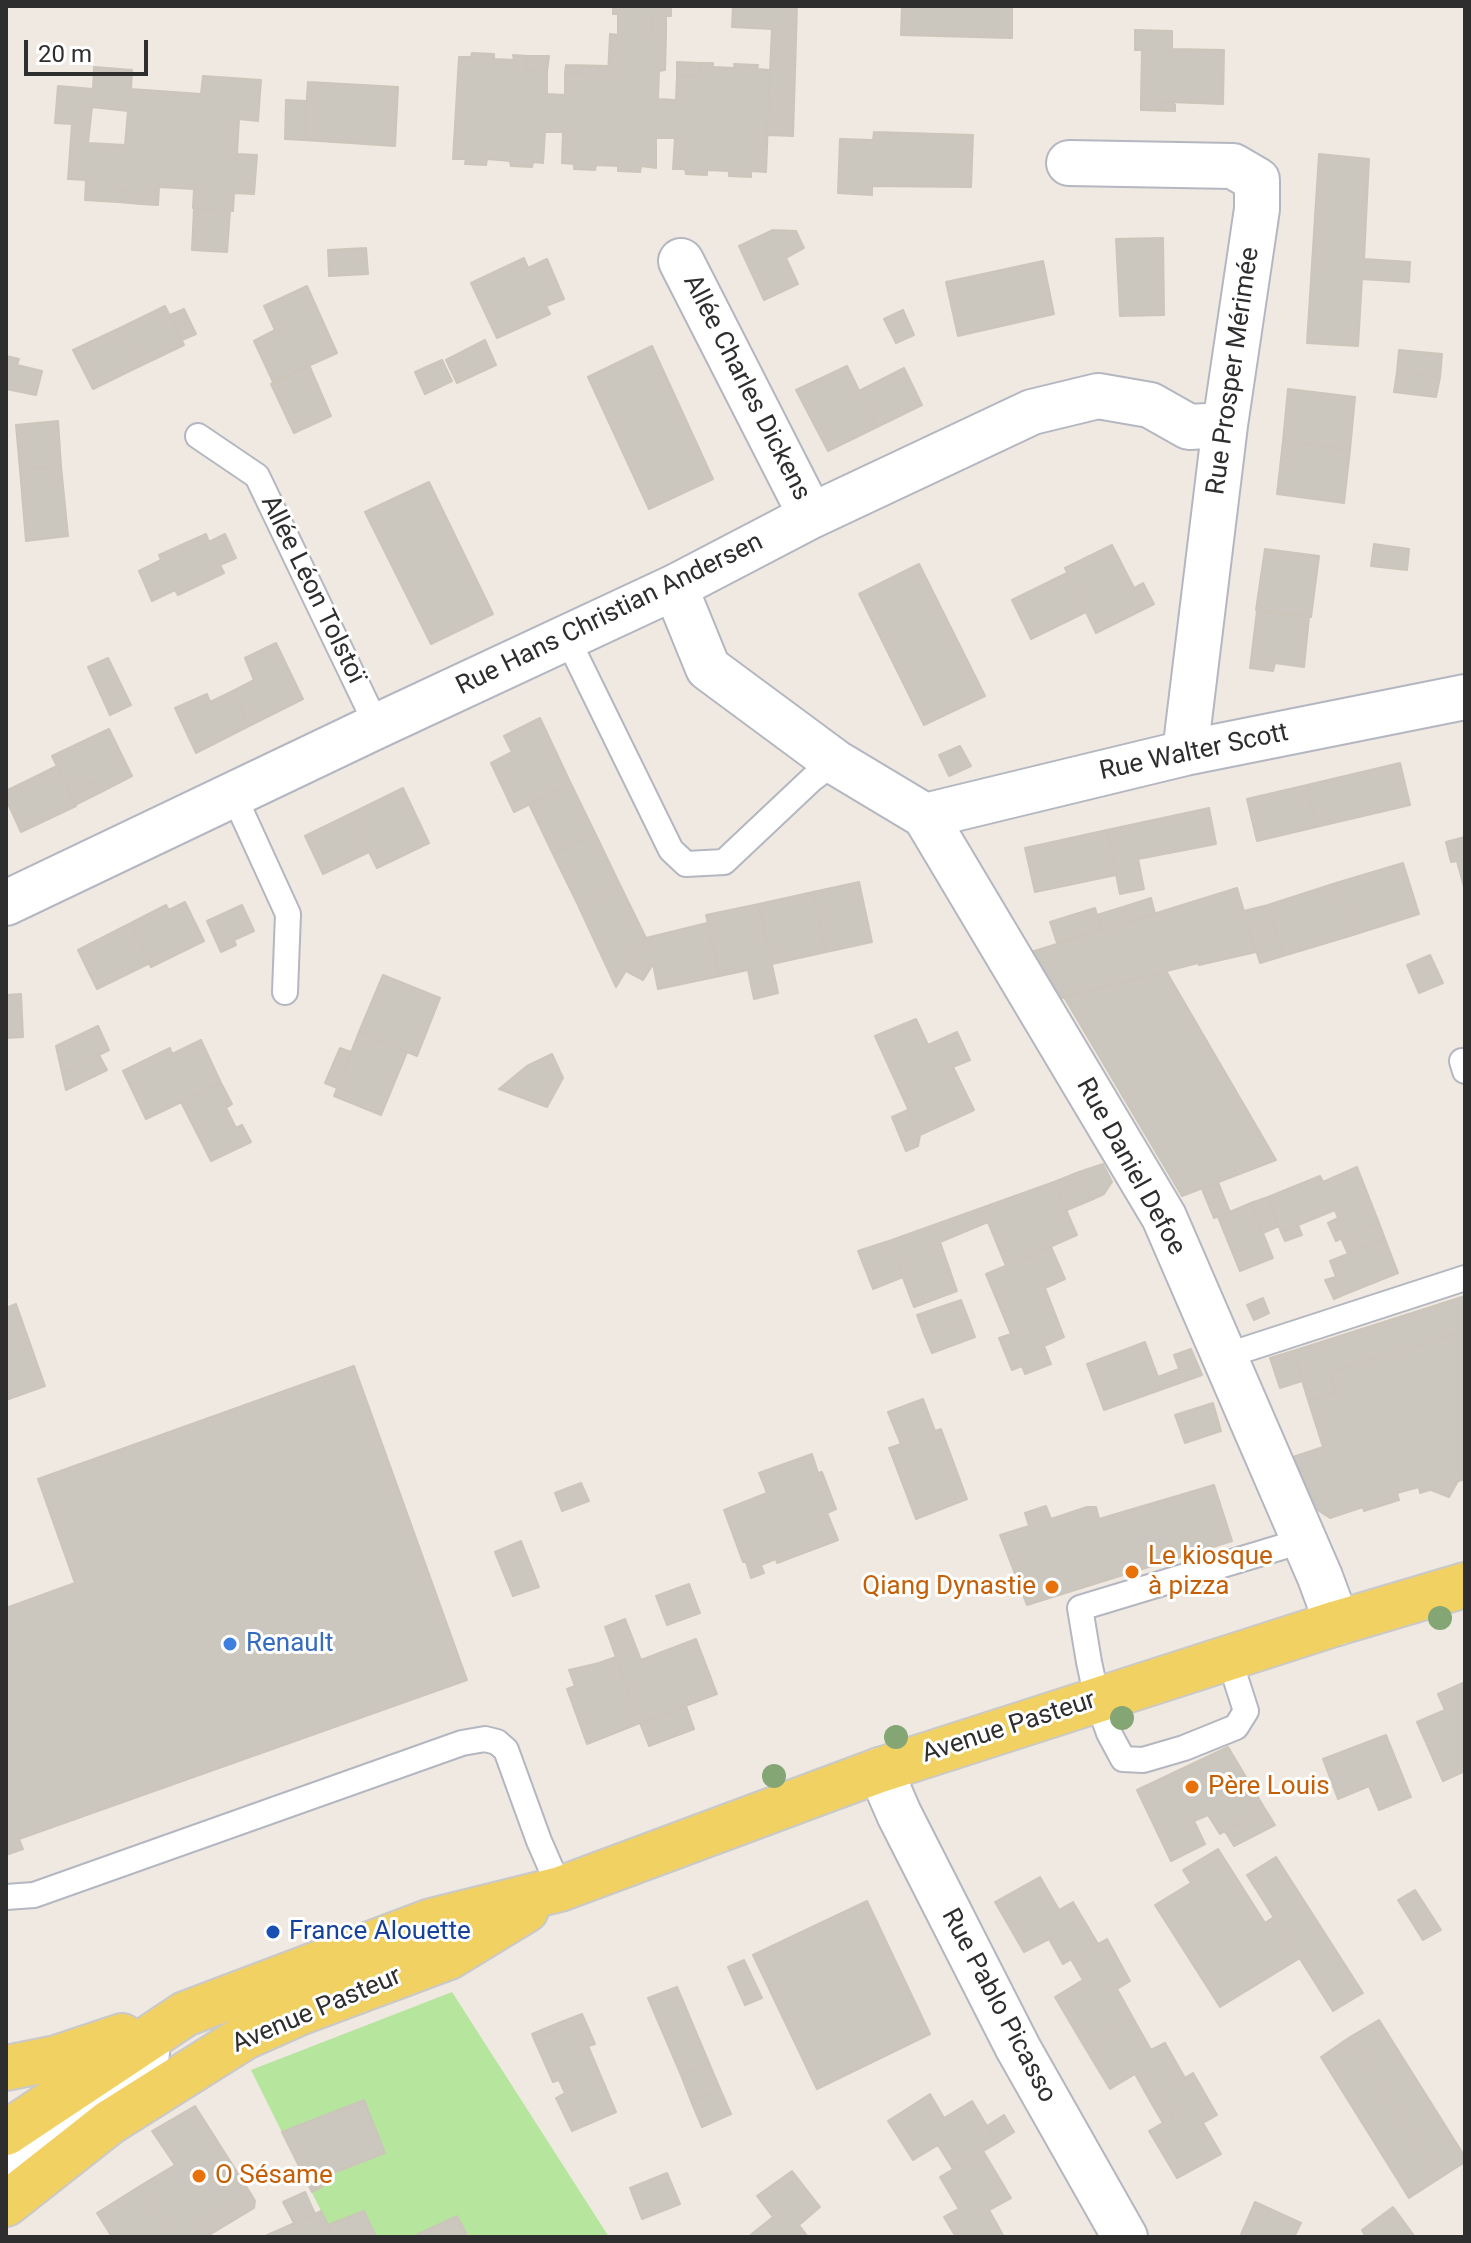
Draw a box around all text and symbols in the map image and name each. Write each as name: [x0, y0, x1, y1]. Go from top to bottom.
scale bar: [28, 24, 152, 74]
text: 20 m: [38, 40, 92, 68]
street label: Rue Prosper Mérimée: [1201, 245, 1267, 497]
street label: Allée Charles Dickens: [676, 270, 816, 506]
street label: Allée Léon Tolstoï: [253, 491, 371, 689]
street label: Rue Hans Christian Andersen: [452, 527, 768, 703]
street label: Rue Walter Scott: [1097, 718, 1291, 788]
street label: Rue Daniel Defoe: [1068, 1073, 1192, 1261]
place label: Le kiosque à pizza: [1148, 1541, 1273, 1602]
marker: Le kiosque à pizza: [1123, 1563, 1141, 1581]
place label: Qiang Dynastie: [862, 1571, 1036, 1603]
marker: Qiang Dynastie: [1043, 1578, 1061, 1596]
place label: Renault: [246, 1628, 333, 1660]
marker: Renault: [221, 1635, 239, 1653]
street label: Avenue Pasteur: [918, 1685, 1100, 1771]
place label: Père Louis: [1208, 1771, 1330, 1803]
marker: Père Louis: [1183, 1778, 1201, 1796]
street label: Rue Pablo Picasso: [934, 1904, 1062, 2108]
place label: France Alouette: [289, 1916, 471, 1948]
marker: France Alouette: [264, 1923, 282, 1941]
street label: Avenue Pasteur: [228, 1961, 406, 2061]
place label: O Sésame: [215, 2160, 333, 2192]
marker: O Sésame: [190, 2167, 208, 2185]

